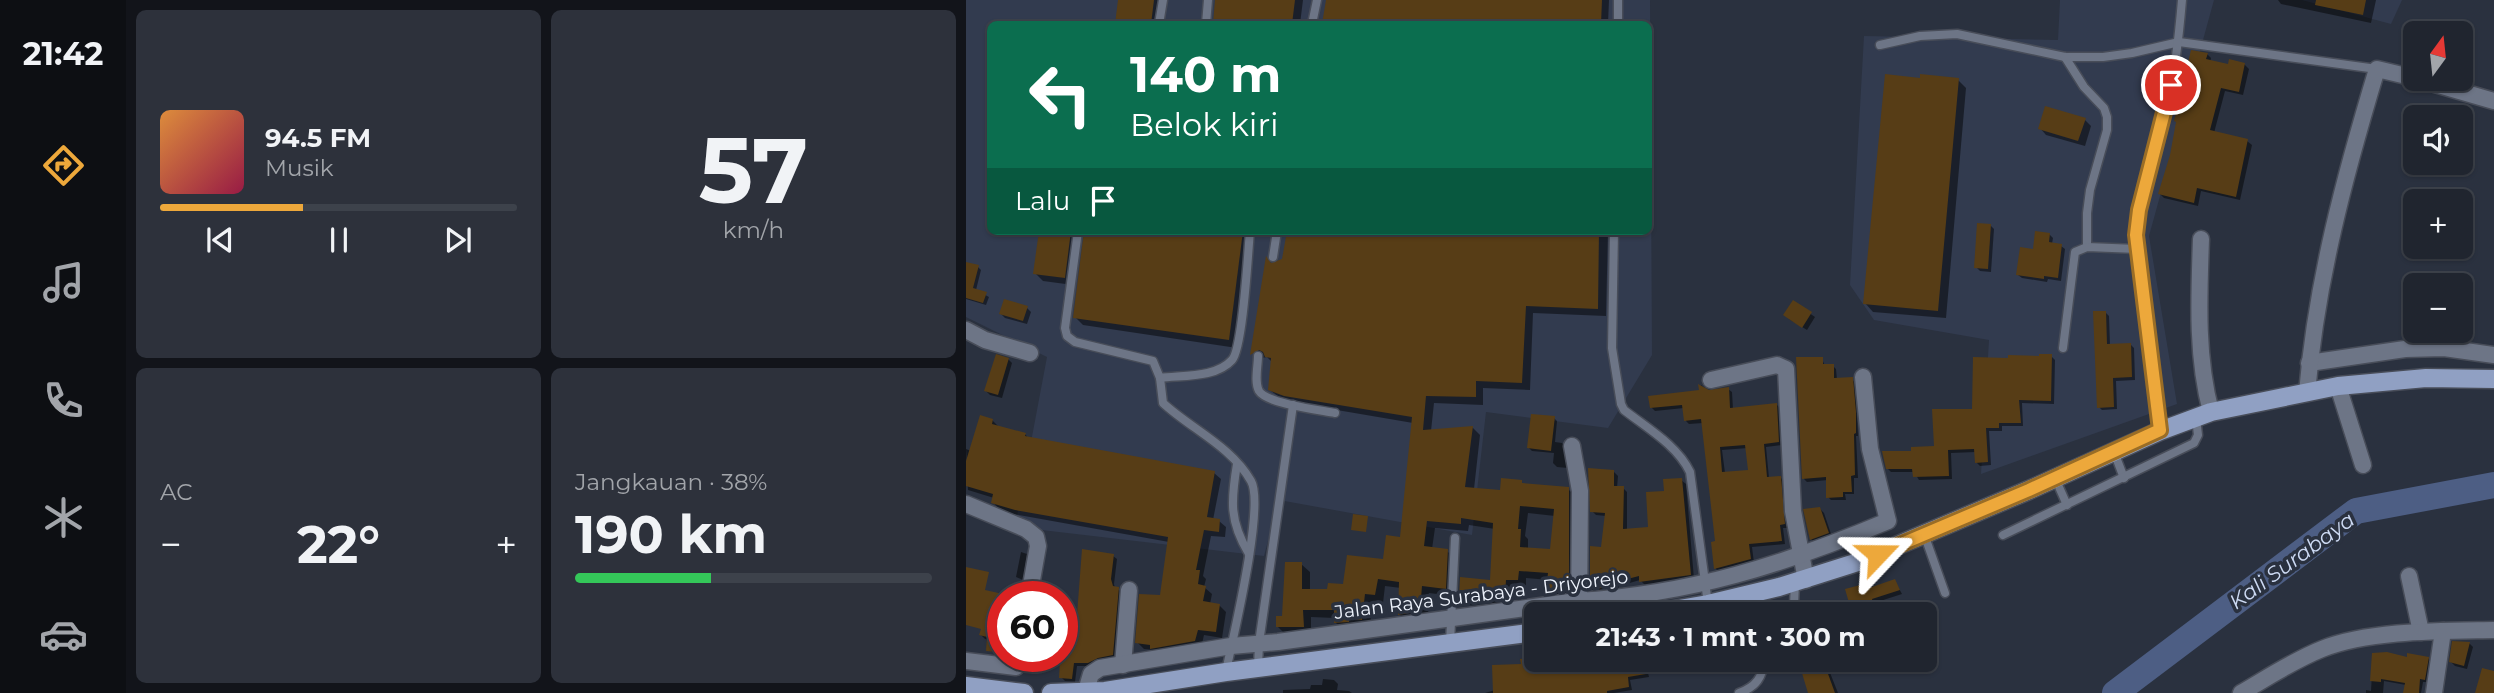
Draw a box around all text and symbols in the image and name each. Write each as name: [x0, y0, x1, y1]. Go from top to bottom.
north arrow: [2403, 21, 2473, 91]
map controls: [2403, 21, 2473, 343]
text: 21:42: [23, 34, 103, 73]
text: 140 m: [1130, 45, 1282, 104]
icon: left: [1015, 49, 1106, 140]
pin: [2141, 55, 2201, 115]
icon: arrive: [2152, 66, 2190, 104]
text: Belok kiri: [1130, 105, 1279, 144]
button: sound: [2403, 105, 2473, 175]
text: 57: [699, 115, 808, 226]
text: 94.5 FM: [265, 122, 371, 154]
icon: directions: [39, 141, 88, 190]
text: Musik: [265, 154, 334, 182]
icon: arrive: [1084, 182, 1122, 220]
text: Lalu: [1015, 185, 1070, 217]
button: +: [2403, 189, 2473, 259]
text: km/h: [723, 216, 784, 244]
icon: previous: [201, 221, 239, 259]
icon: pause: [320, 221, 358, 259]
icon: next: [439, 221, 477, 259]
icon: music: [39, 258, 88, 307]
button: −: [2403, 273, 2473, 343]
icon: phone: [39, 376, 88, 425]
text: Jangkauan · 38%: [575, 468, 767, 496]
text: AC: [160, 478, 193, 506]
icon: climate: [39, 493, 88, 542]
text: 190 km: [575, 503, 767, 566]
water label: Kali Surabaya: [2224, 507, 2359, 614]
text: 22°: [297, 513, 380, 576]
position arrow: [1841, 517, 1915, 591]
text: −: [160, 521, 182, 568]
text: +: [495, 521, 517, 568]
street label: Jalan Raya Surabaya - Driyorejo: [1332, 565, 1629, 624]
speed limit sign: 60: [987, 581, 1078, 672]
icon: car: [39, 610, 88, 659]
text: 21:43 · 1 mnt · 300 m: [1595, 621, 1866, 653]

